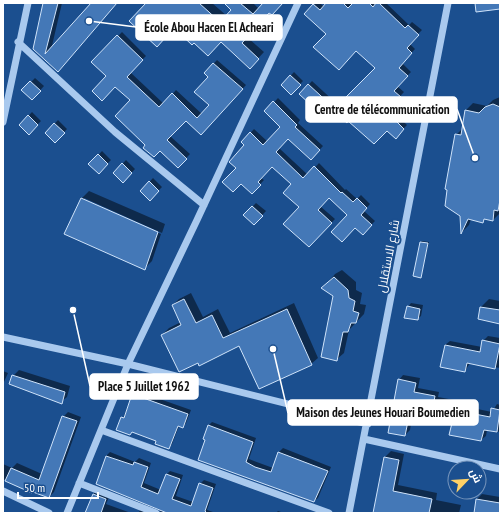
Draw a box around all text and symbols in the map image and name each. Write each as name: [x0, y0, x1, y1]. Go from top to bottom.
callout: École Abou Hacen El Acheari: [136, 15, 282, 40]
text: École Abou Hacen El Acheari: [144, 19, 274, 36]
callout: Centre de télécommunication: [306, 97, 457, 122]
text: Centre de télécommunication: [314, 101, 450, 118]
street label: شارع الاستقلال: [374, 218, 403, 294]
callout: Place 5 Juillet 1962: [90, 374, 198, 399]
text: Place 5 Juillet 1962: [98, 378, 190, 395]
callout: Maison des Jeunes Houari Boumedien: [288, 400, 478, 425]
text: Maison des Jeunes Houari Boumedien: [296, 404, 470, 421]
north arrow: [447, 460, 487, 500]
text: ش: [467, 466, 485, 485]
scale bar: [18, 474, 98, 500]
text: 50 m: [24, 480, 45, 495]

